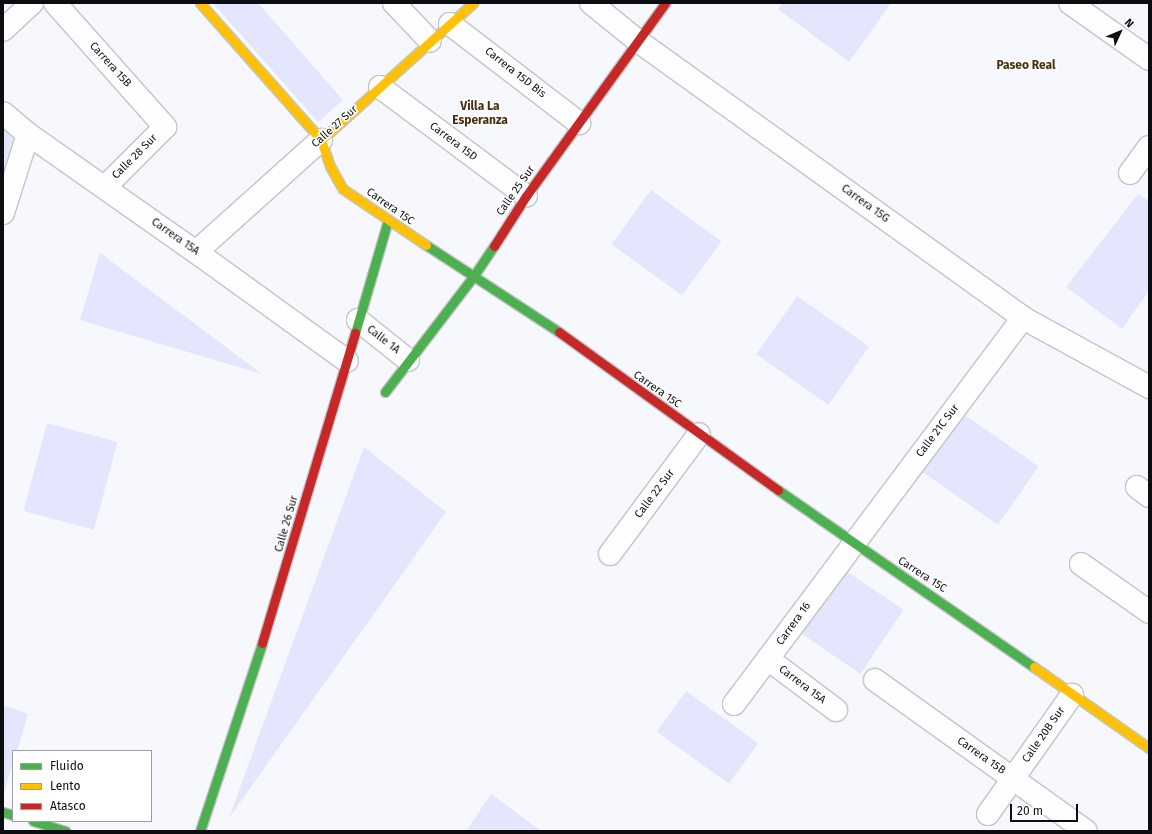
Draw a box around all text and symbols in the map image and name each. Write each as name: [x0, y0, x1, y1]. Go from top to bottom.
north arrow: [1100, 12, 1140, 52]
text: N: [1122, 16, 1136, 30]
street label: Carrera 15B: [86, 40, 134, 90]
street label: Carrera 15D Bis: [482, 45, 548, 101]
district label: Paseo Real: [996, 59, 1056, 73]
district label: Villa La Esperanza: [452, 100, 508, 128]
street label: Calle 27 Sur: [309, 103, 361, 151]
street label: Carrera 15D: [427, 120, 479, 164]
street label: Calle 28 Sur: [110, 132, 160, 182]
street label: Calle 25 Sur: [494, 164, 538, 218]
street label: Carrera 15G: [838, 182, 892, 226]
street label: Carrera 15C: [364, 186, 416, 228]
street label: Carrera 15A: [148, 216, 202, 258]
street label: Calle 1A: [364, 323, 402, 357]
street label: Carrera 15C: [631, 369, 683, 411]
street label: Calle 21C Sur: [914, 402, 962, 460]
street label: Calle 22 Sur: [632, 467, 678, 521]
street label: Calle 26 Sur: [273, 494, 301, 554]
street label: Carrera 15C: [895, 554, 949, 596]
street label: Carrera 16: [774, 600, 814, 648]
street label: Carrera 15A: [776, 663, 828, 707]
street label: Calle 20B Sur: [1020, 705, 1068, 765]
street label: Carrera 15B: [954, 735, 1008, 777]
legend: [12, 750, 152, 822]
text: Fluido: [50, 759, 84, 773]
text: Lento: [50, 779, 80, 793]
scale bar: [1012, 796, 1080, 822]
text: Atasco: [50, 799, 86, 813]
text: 20 m: [1017, 804, 1043, 818]

